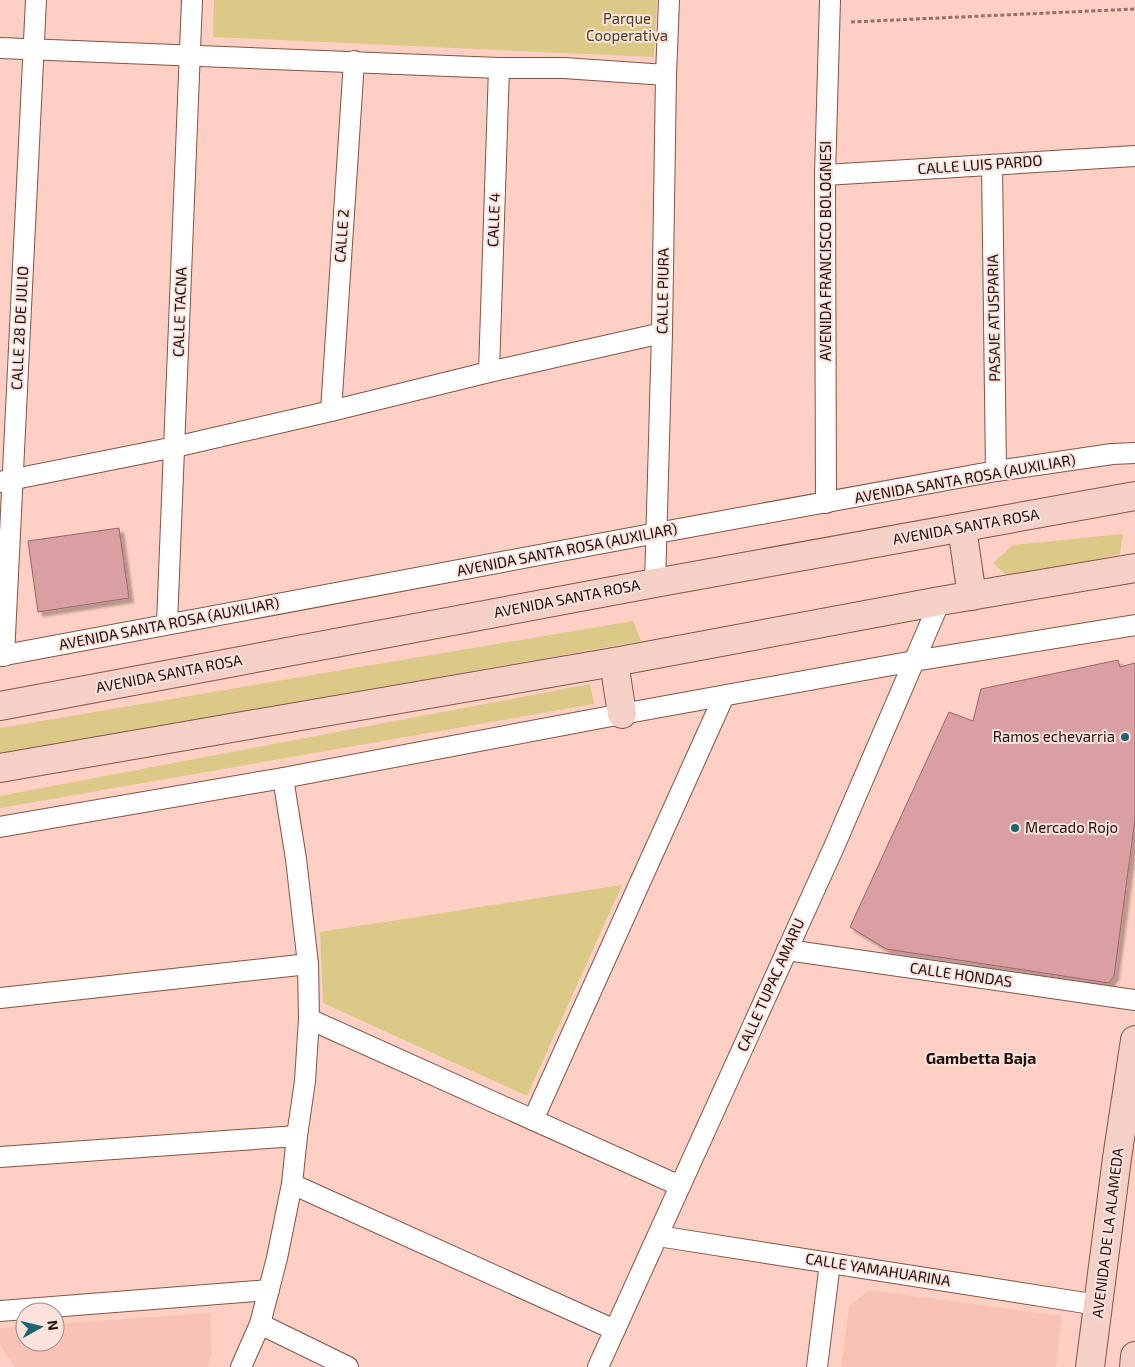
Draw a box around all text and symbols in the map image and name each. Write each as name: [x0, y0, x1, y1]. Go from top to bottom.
park label: Parque Cooperativa: [586, 9, 668, 44]
street label: AVENIDA FRANCISCO BOLOGNESI: [816, 141, 834, 361]
street label: CALLE LUIS PARDO: [917, 151, 1043, 177]
street label: CALLE 4: [483, 193, 503, 247]
street label: CALLE 2: [330, 209, 352, 263]
street label: CALLE PIURA: [652, 247, 672, 334]
street label: PASAJE ATUSPARIA: [983, 253, 1003, 382]
street label: CALLE 28 DE JULIO: [7, 266, 31, 390]
street label: CALLE TACNA: [168, 266, 190, 357]
street label: AVENIDA SANTA ROSA (AUXILIAR): [853, 450, 1077, 506]
street label: AVENIDA SANTA ROSA: [891, 504, 1041, 548]
street label: AVENIDA SANTA ROSA (AUXILIAR): [455, 519, 679, 579]
street label: AVENIDA SANTA ROSA: [492, 575, 642, 621]
street label: AVENIDA SANTA ROSA (AUXILIAR): [57, 593, 281, 653]
street label: AVENIDA SANTA ROSA: [94, 650, 244, 696]
place label: Ramos echevarria: [993, 727, 1115, 745]
marker: Ramos echevarria: [1119, 731, 1131, 743]
place label: Mercado Rojo: [1025, 818, 1118, 837]
marker: Mercado Rojo: [1009, 822, 1021, 834]
street label: CALLE TUPAC AMARU: [733, 915, 808, 1054]
street label: CALLE HONDAS: [909, 958, 1014, 990]
district label: Gambetta Baja: [926, 1048, 1036, 1067]
street label: AVENIDA DE LA ALAMEDA: [1088, 1146, 1126, 1319]
street label: CALLE YAMAHUARINA: [804, 1249, 953, 1289]
north arrow: [15, 1302, 65, 1352]
text: N: [44, 1319, 62, 1331]

